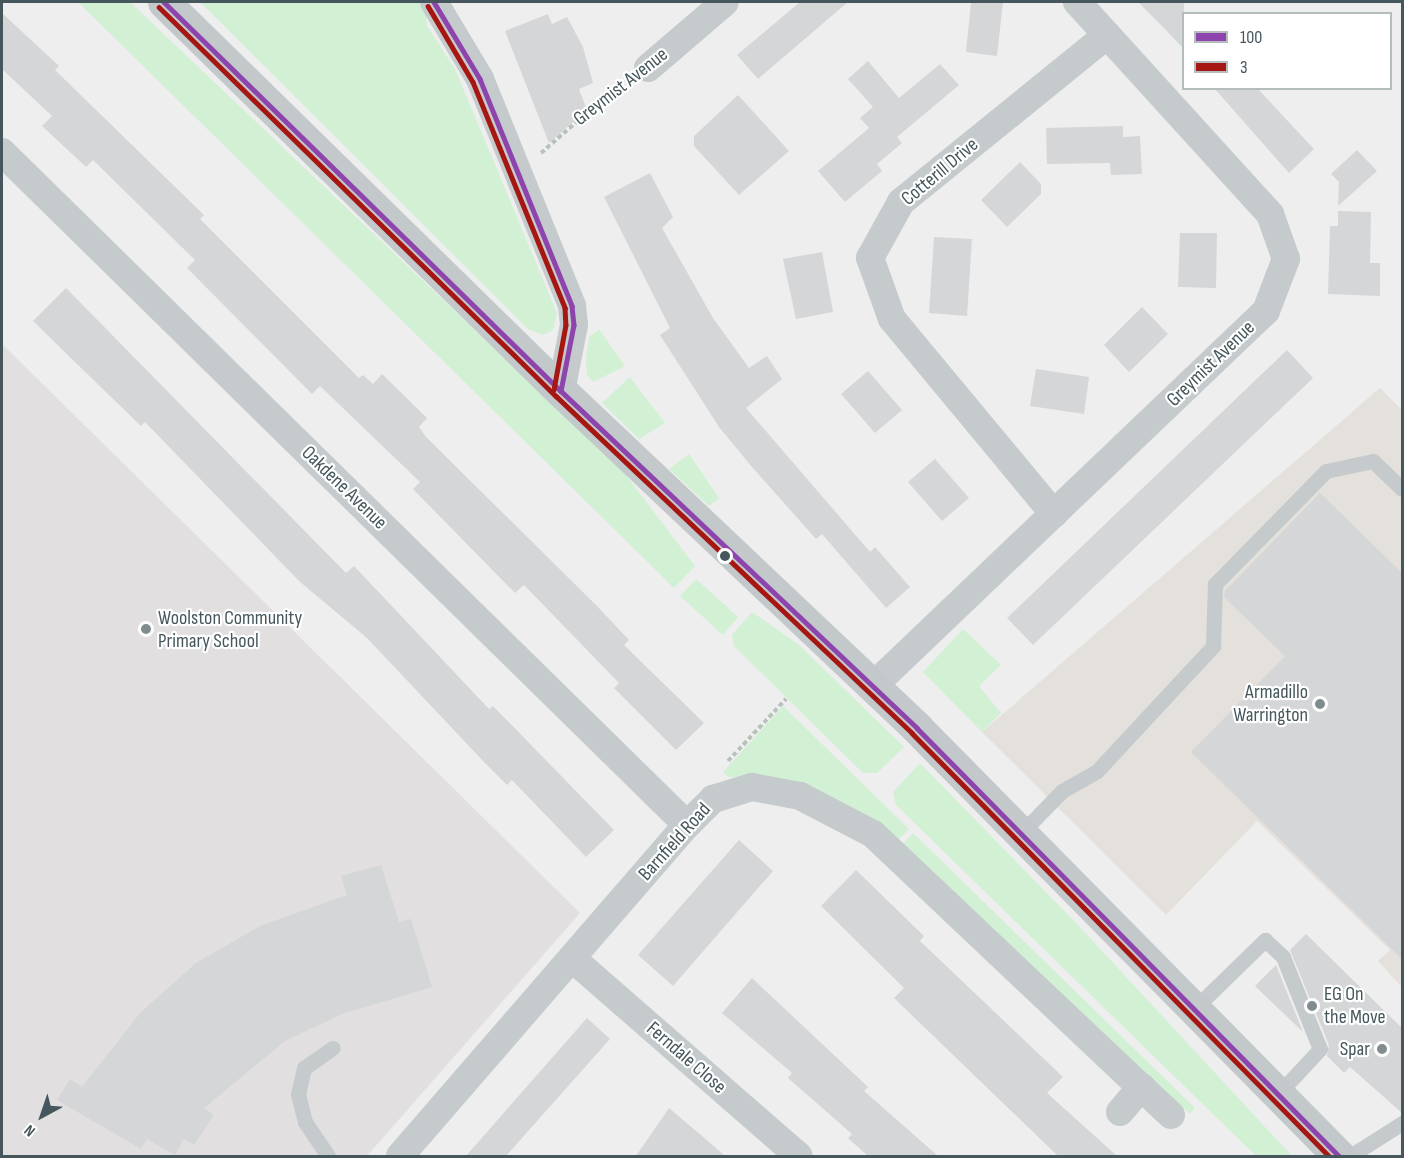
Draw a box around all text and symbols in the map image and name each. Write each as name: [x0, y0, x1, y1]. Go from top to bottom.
legend: [1182, 12, 1392, 90]
text: 100: [1240, 27, 1262, 48]
street label: Greymist Avenue: [569, 43, 673, 131]
text: 3: [1240, 57, 1248, 78]
street label: Cotterill Drive: [897, 133, 983, 211]
street label: Greymist Avenue: [1162, 316, 1260, 412]
street label: Oakdene Avenue: [296, 441, 392, 535]
unlabelled marker: [719, 550, 731, 562]
place label: Woolston Community Primary School: [158, 606, 302, 653]
marker: Woolston Community Primary School: [139, 622, 153, 636]
place label: Armadillo Warrington: [1233, 680, 1308, 727]
marker: Armadillo Warrington: [1313, 697, 1327, 711]
street label: Barnfield Road: [634, 798, 716, 886]
place label: EG On the Move: [1324, 982, 1386, 1029]
marker: EG On the Move: [1305, 999, 1319, 1013]
street label: Ferndale Close: [641, 1017, 731, 1099]
place label: Spar: [1340, 1037, 1370, 1061]
marker: Spar: [1375, 1042, 1389, 1056]
north arrow: [12, 1086, 72, 1146]
text: N: [21, 1120, 39, 1140]

